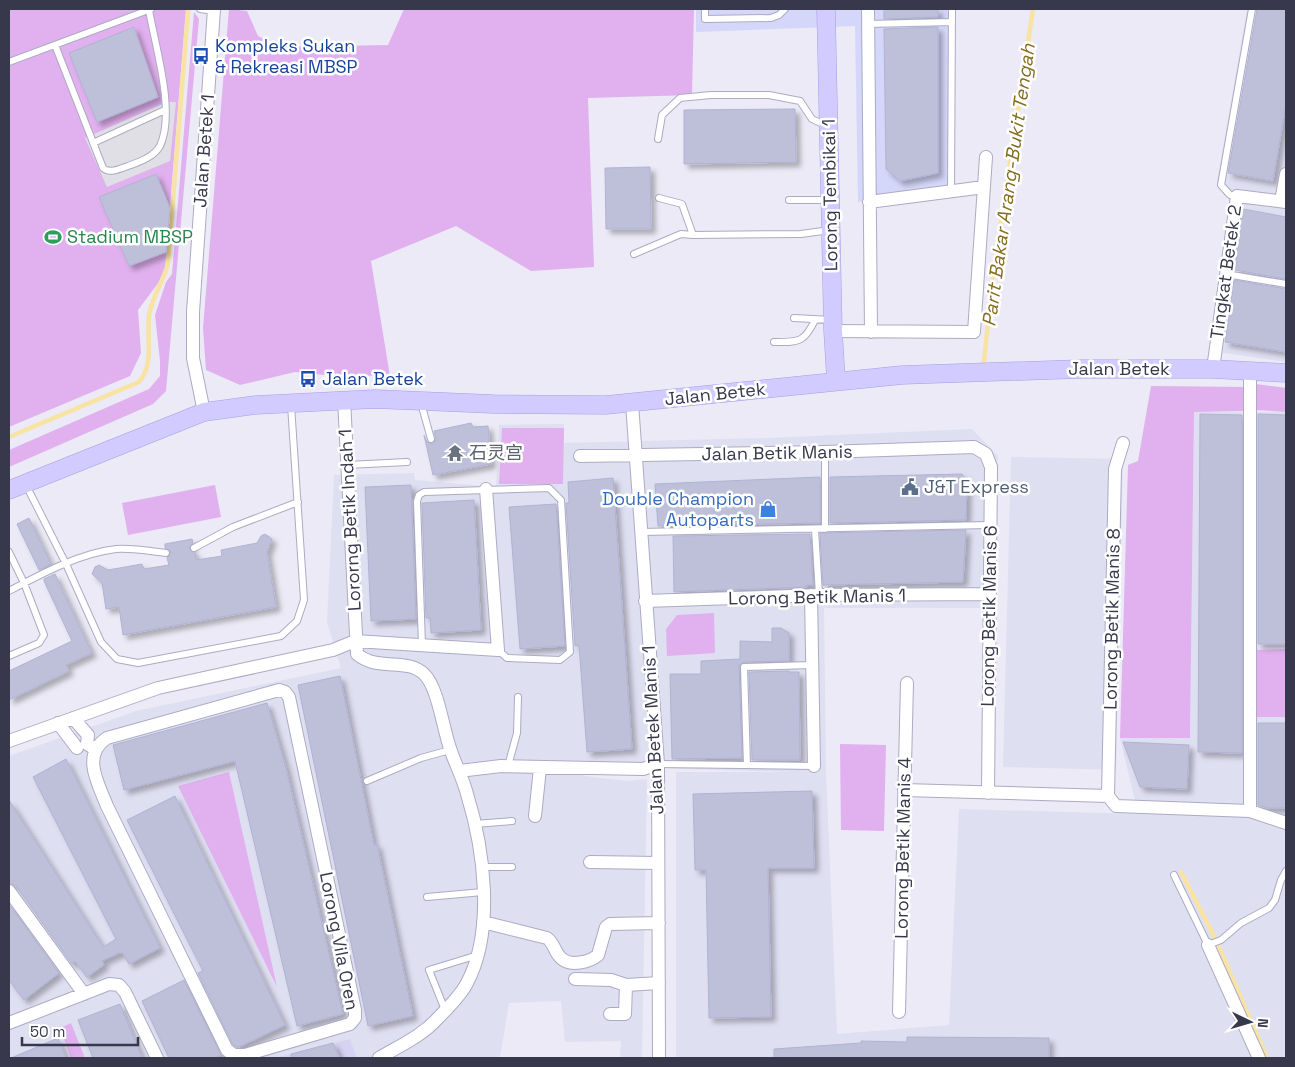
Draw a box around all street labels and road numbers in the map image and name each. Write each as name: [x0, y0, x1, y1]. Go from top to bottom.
street label: Jalan Betek 1: [188, 93, 219, 208]
street label: Lorong Tembikai 1: [817, 119, 842, 271]
street label: Tingkat Betek 2: [1205, 203, 1246, 341]
street label: Jalan Betek: [1068, 357, 1170, 380]
street label: Jalan Betek: [663, 377, 767, 410]
street label: Lororng Betik Indah 1: [333, 428, 366, 612]
street label: Jalan Betik Manis: [701, 440, 853, 465]
street label: Lorong Betik Manis 6: [975, 525, 1002, 707]
street label: Lorong Betik Manis 8: [1098, 528, 1125, 710]
street label: Lorong Betik Manis 1: [728, 583, 906, 610]
street label: Jalan Betek Manis 1: [637, 645, 668, 815]
street label: Lorong Betik Manis 4: [889, 757, 916, 939]
street label: Lorong Vila Oren: [315, 870, 364, 1012]

